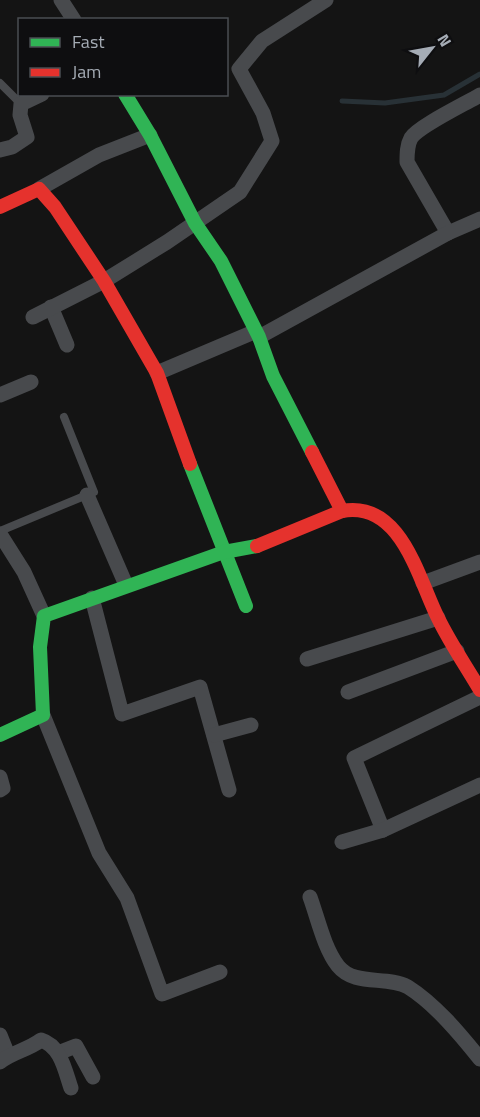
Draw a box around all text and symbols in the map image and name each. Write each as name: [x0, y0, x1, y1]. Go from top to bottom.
legend: [18, 18, 228, 96]
north arrow: [402, 18, 462, 78]
text: Fast: [72, 28, 105, 55]
text: N: [432, 29, 458, 51]
text: Jam: [72, 58, 101, 85]

